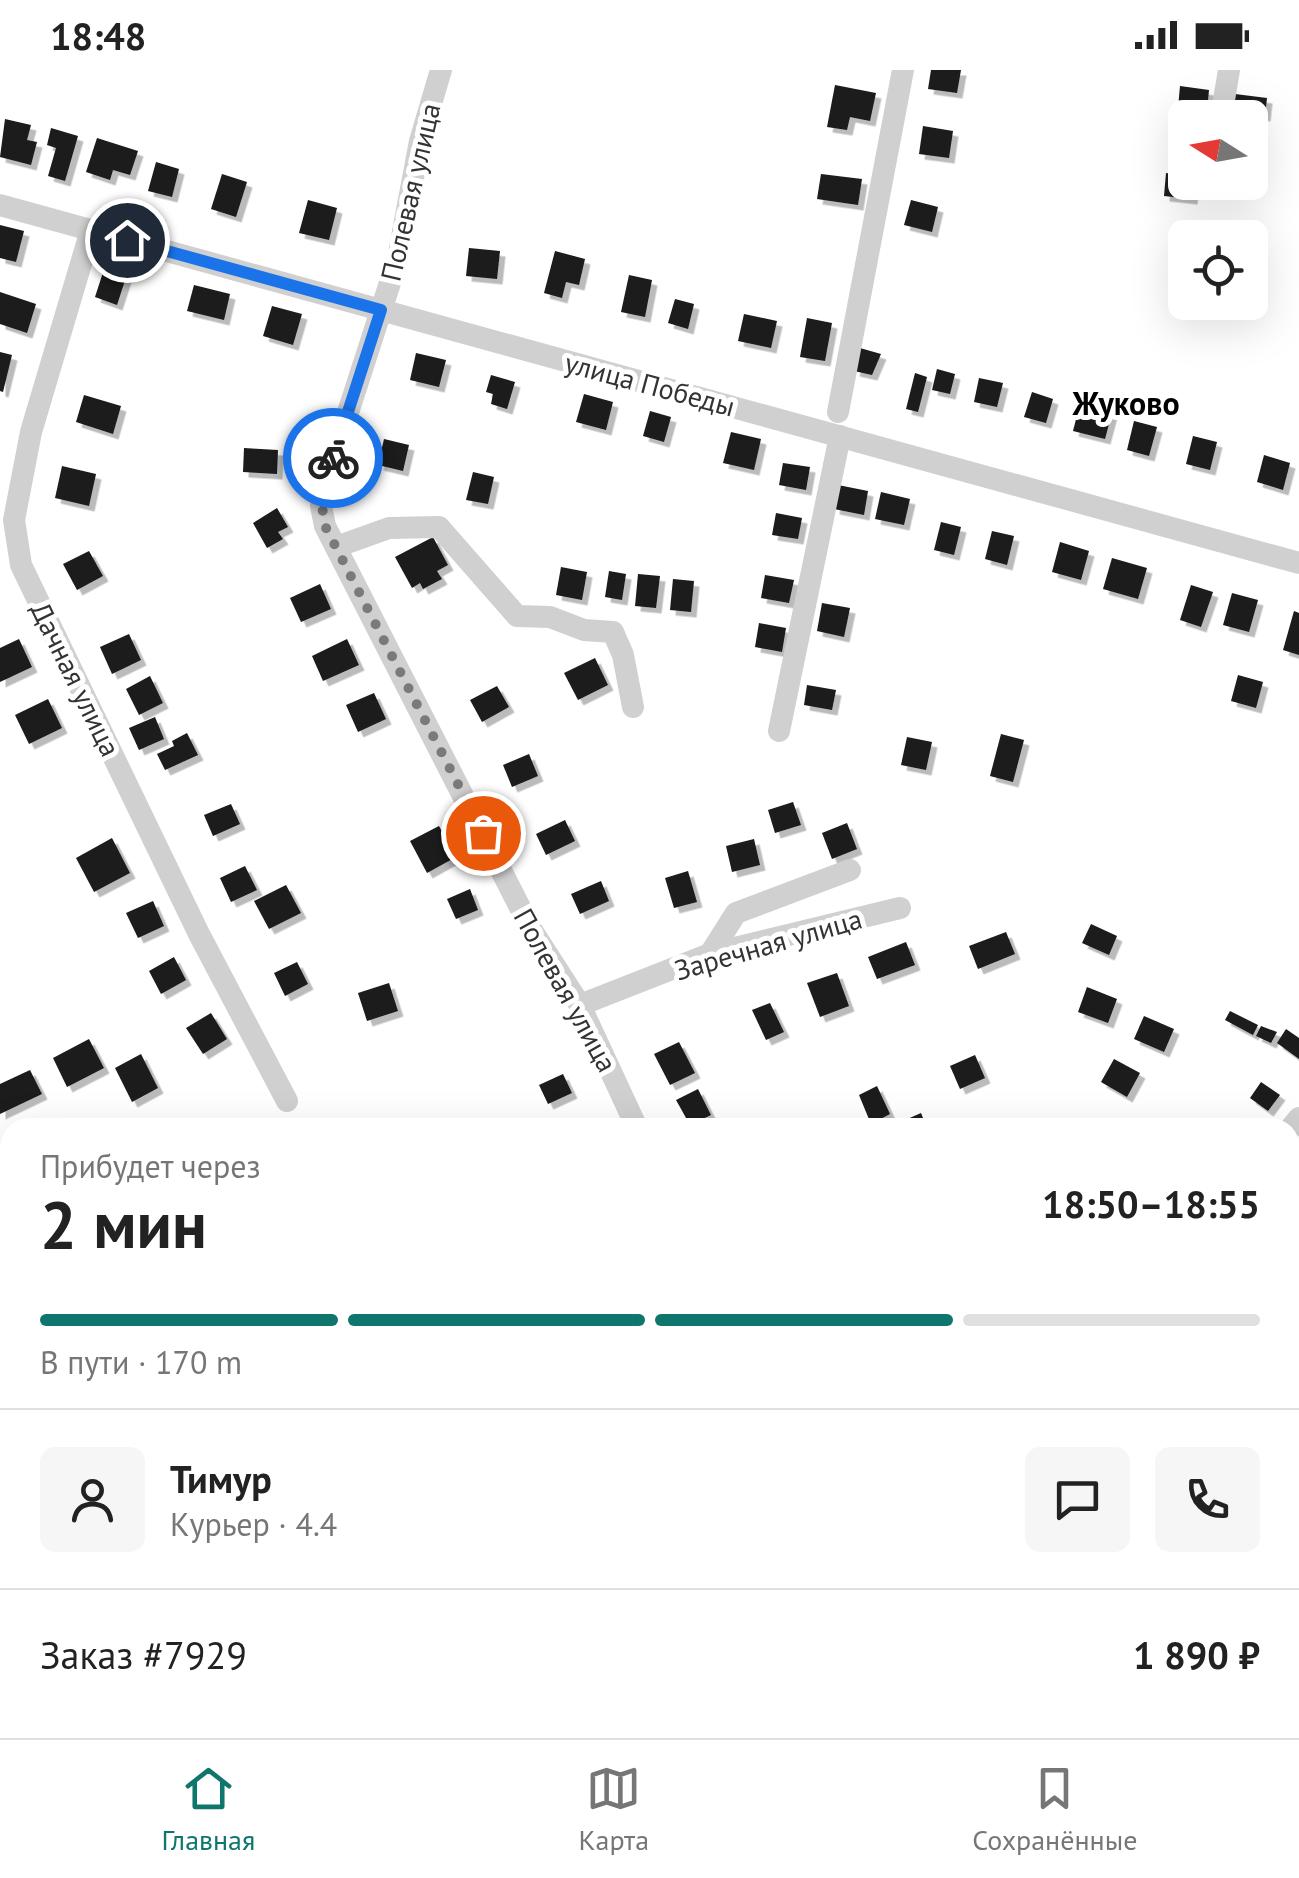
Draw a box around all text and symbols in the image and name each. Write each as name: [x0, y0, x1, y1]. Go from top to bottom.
text: 18:48: [50, 11, 146, 60]
street label: Полевая улица: [372, 99, 448, 285]
north arrow: [1168, 100, 1268, 200]
map controls: [1168, 100, 1268, 320]
pin: [85, 198, 170, 283]
icon: home: [100, 213, 155, 268]
button: locate: [1168, 220, 1268, 320]
street label: улица Победы: [561, 344, 739, 424]
district label: Жуково: [1071, 382, 1180, 424]
courier: [283, 408, 383, 508]
icon: bike: [306, 431, 361, 486]
street label: Дачная улица: [23, 596, 129, 762]
pin: [441, 791, 526, 876]
icon: bag: [456, 806, 511, 861]
street label: Заречная улица: [670, 900, 866, 988]
street label: Полевая улица: [506, 902, 626, 1078]
text: Прибудет через: [40, 1145, 261, 1187]
text: 18:50–18:55: [1042, 1179, 1260, 1228]
text: 2 мин: [40, 1182, 207, 1266]
text: В пути · 170 m: [40, 1341, 242, 1383]
button: person: [40, 1447, 145, 1552]
button: chat: [1025, 1447, 1130, 1552]
button: phone: [1155, 1447, 1260, 1552]
text: Тимур: [170, 1454, 272, 1503]
text: Курьер · 4.4: [170, 1503, 337, 1545]
text: Заказ #7929: [40, 1630, 247, 1679]
text: 1 890 ₽: [1133, 1630, 1260, 1679]
tab: Главная: [162, 1761, 255, 1858]
tab: Карта: [578, 1761, 649, 1858]
tab: Сохранённые: [972, 1761, 1137, 1858]

